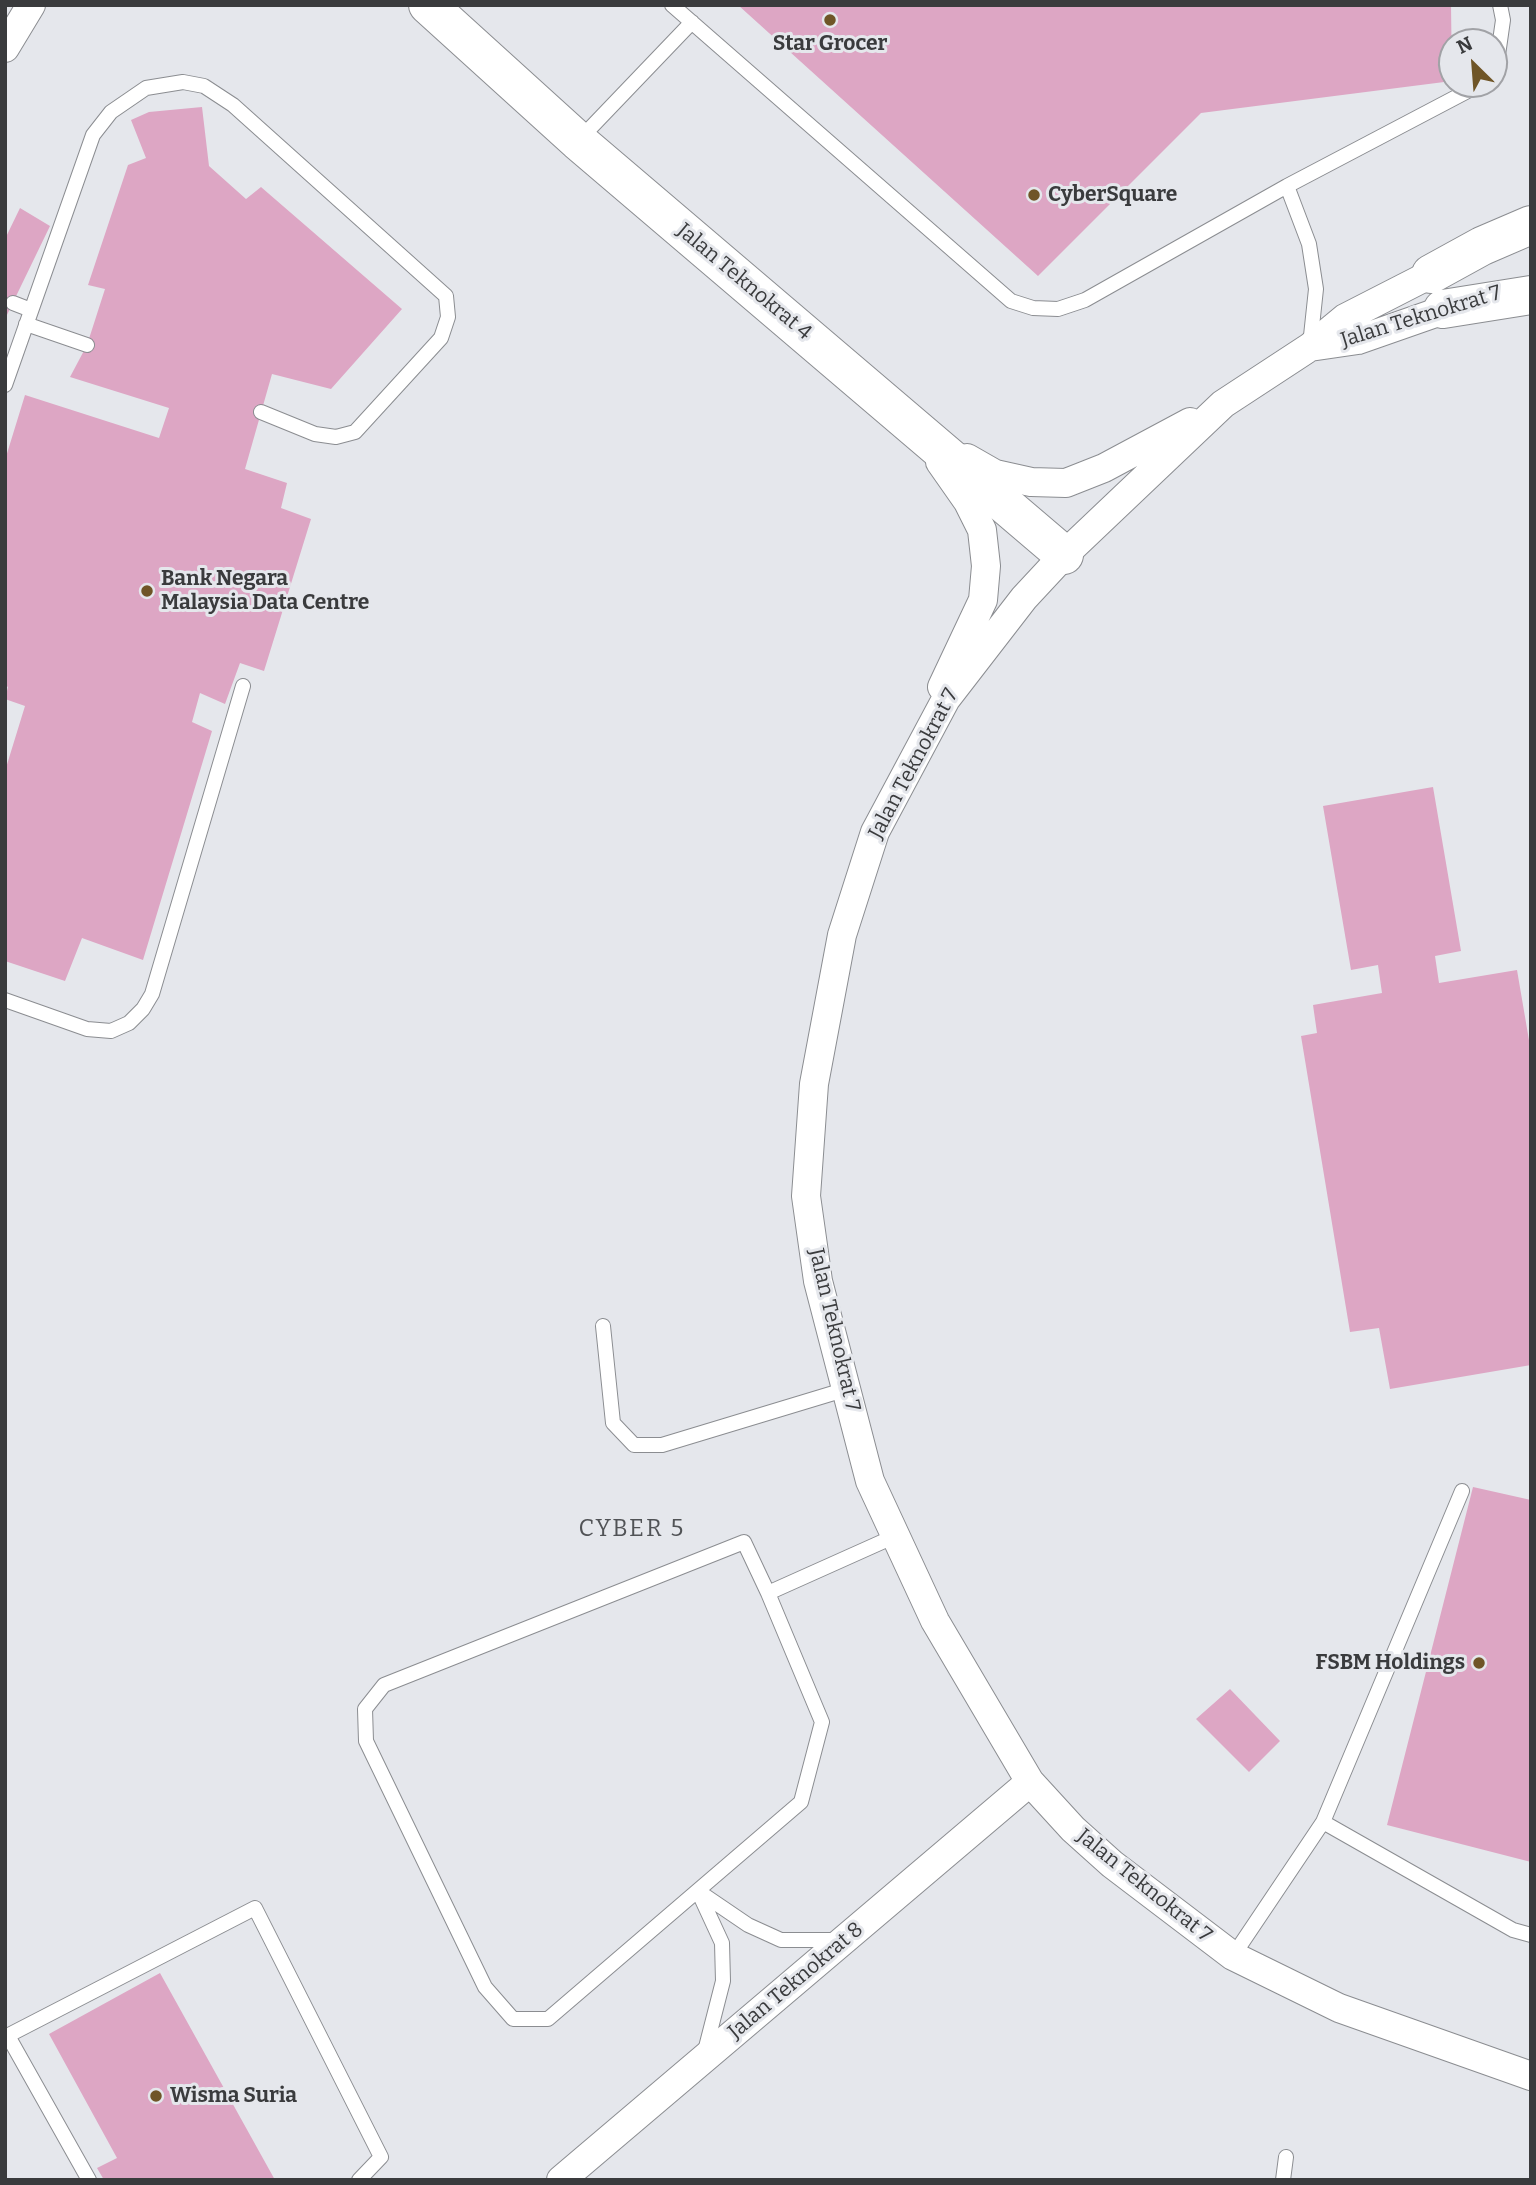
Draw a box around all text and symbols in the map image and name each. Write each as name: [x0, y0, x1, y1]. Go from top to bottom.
marker: Star Grocer: [822, 12, 838, 28]
north arrow: [1438, 28, 1508, 98]
place label: Star Grocer: [773, 31, 887, 57]
text: N: [1453, 32, 1476, 59]
place label: CyberSquare: [1048, 182, 1177, 208]
marker: CyberSquare: [1026, 187, 1042, 203]
street label: Jalan Teknokrat 4: [672, 218, 816, 346]
street label: Jalan Teknokrat 7: [1338, 281, 1504, 353]
place label: Bank Negara Malaysia Data Centre: [161, 566, 369, 616]
marker: Bank Negara Malaysia Data Centre: [139, 583, 155, 599]
street label: Jalan Teknokrat 7: [864, 685, 964, 843]
street label: Jalan Teknokrat 7: [803, 1246, 865, 1414]
district label: CYBER 5: [579, 1515, 685, 1543]
place label: FSBM Holdings: [1316, 1650, 1465, 1676]
marker: FSBM Holdings: [1471, 1655, 1487, 1671]
street label: Jalan Teknokrat 7: [1071, 1824, 1217, 1948]
street label: Jalan Teknokrat 8: [723, 1917, 869, 2045]
place label: Wisma Suria: [170, 2083, 297, 2109]
marker: Wisma Suria: [148, 2088, 164, 2104]

